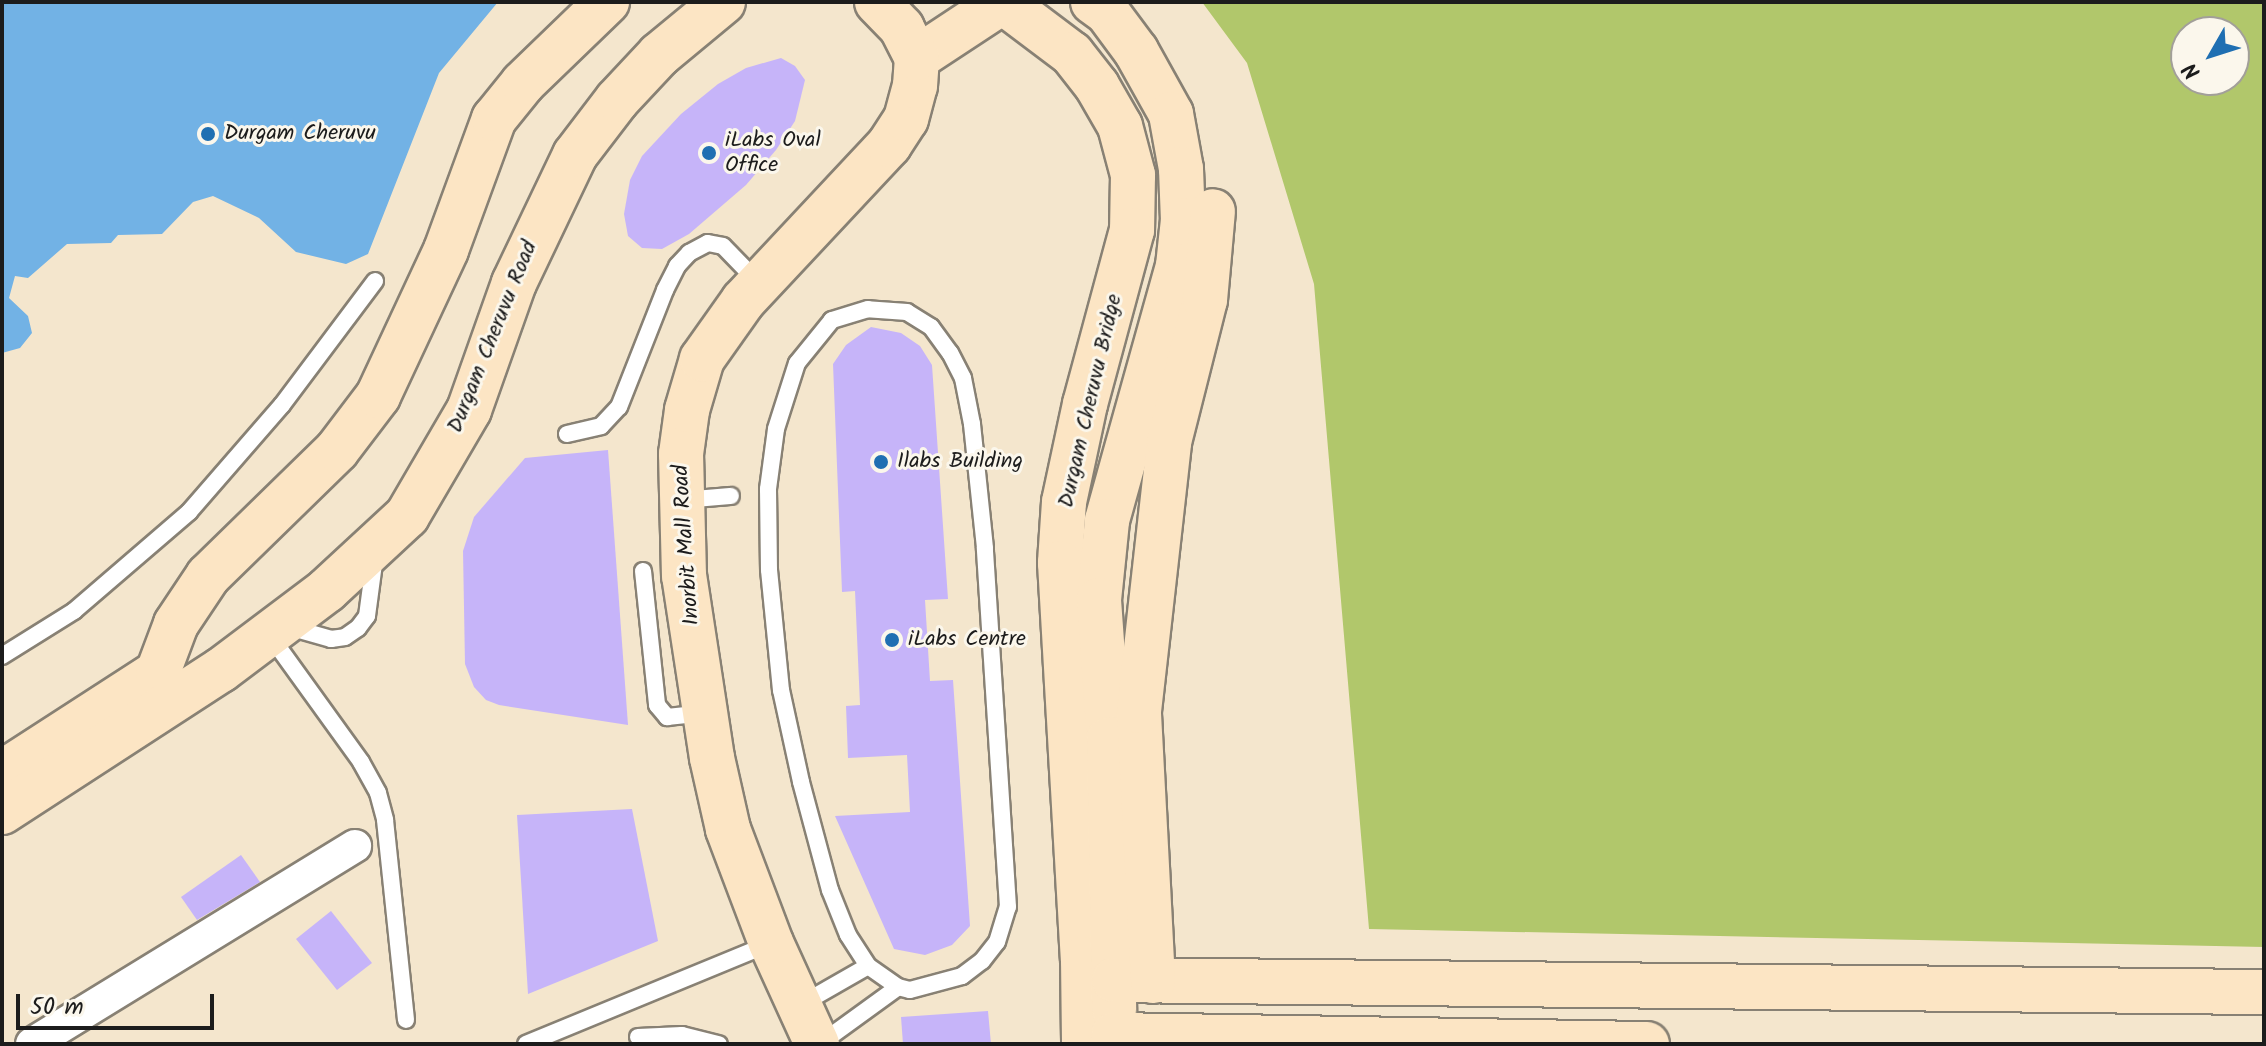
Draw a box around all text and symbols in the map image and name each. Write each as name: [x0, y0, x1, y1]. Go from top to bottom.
north arrow: [2170, 16, 2250, 96]
text: N: [2175, 54, 2210, 87]
place label: Durgam Cheruvu: [224, 121, 376, 147]
marker: Durgam Cheruvu: [199, 125, 217, 143]
place label: iLabs Oval Office: [725, 127, 821, 178]
marker: iLabs Oval Office: [700, 144, 718, 162]
street label: Durgam Cheruvu Road: [442, 237, 544, 437]
street label: Durgam Cheruvu Bridge: [1054, 292, 1128, 510]
place label: Ilabs Building: [897, 449, 1023, 475]
marker: Ilabs Building: [872, 453, 890, 471]
street label: Inorbit Mall Road: [668, 464, 706, 626]
place label: iLabs Centre: [908, 627, 1026, 653]
marker: iLabs Centre: [883, 631, 901, 649]
scale bar: [20, 978, 218, 1028]
text: 50 m: [30, 988, 84, 1027]

